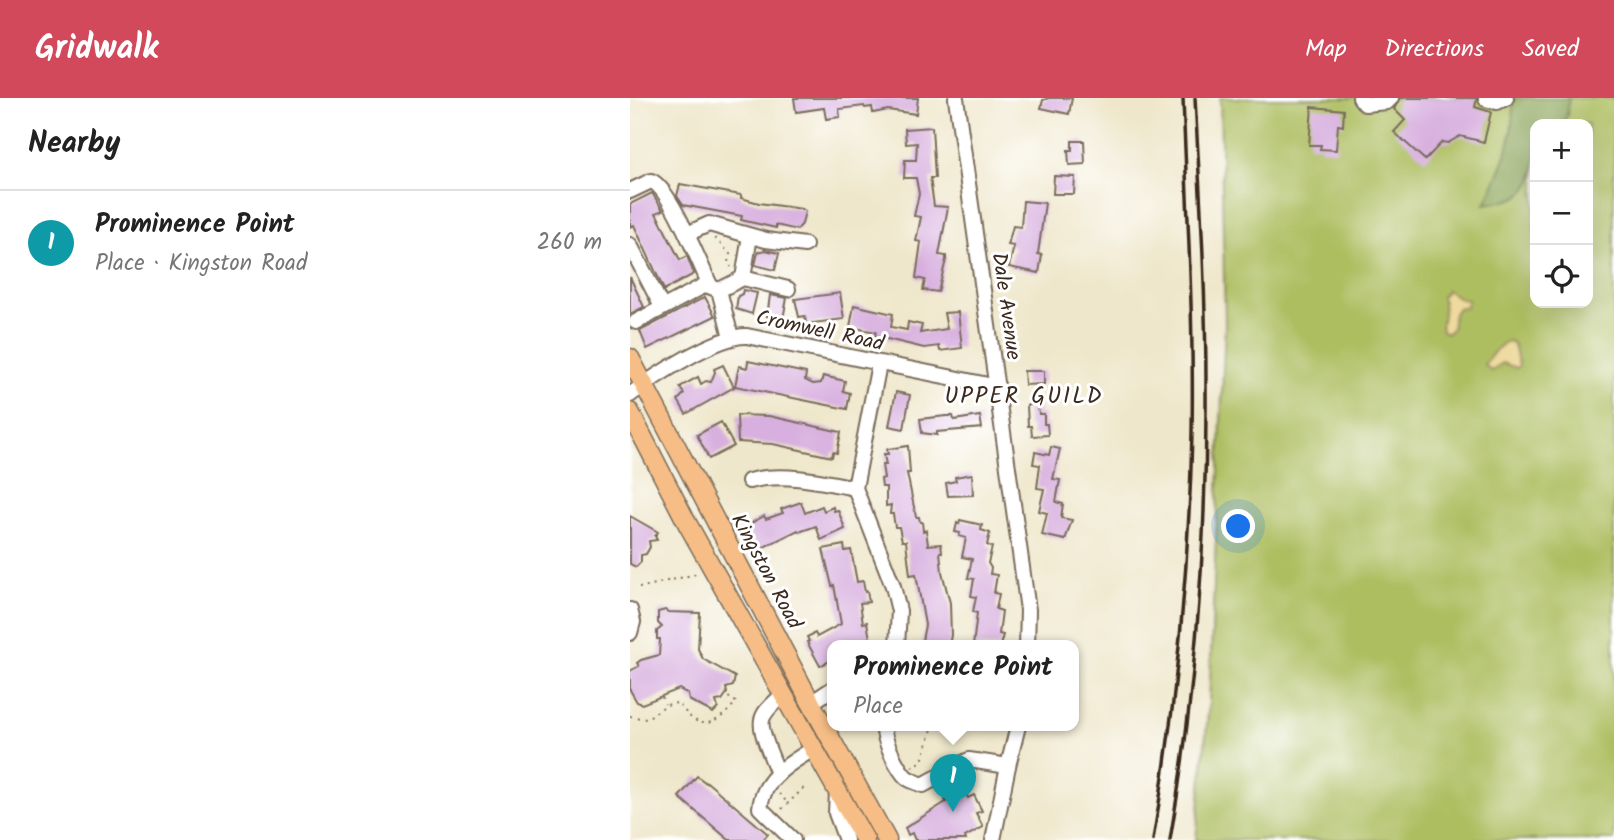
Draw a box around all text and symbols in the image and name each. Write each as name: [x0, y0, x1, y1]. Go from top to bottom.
text: Gridwalk: [35, 23, 158, 76]
text: Map: [1305, 30, 1347, 69]
text: Directions: [1385, 30, 1484, 69]
text: Saved: [1522, 30, 1579, 69]
map controls: [1530, 119, 1593, 308]
button: +: [1530, 119, 1593, 182]
text: Nearby: [28, 120, 120, 168]
button: −: [1530, 182, 1593, 245]
text: Prominence Point: [95, 204, 295, 246]
text: 1: [48, 225, 54, 261]
text: 260 m: [537, 225, 602, 261]
button: locate: [1530, 245, 1593, 308]
text: Place · Kingston Road: [95, 246, 307, 282]
street label: Dale Avenue: [982, 250, 1029, 363]
street label: Cromwell Road: [753, 302, 887, 361]
district label: UPPER GUILD: [944, 379, 1104, 415]
street label: Kingston Road: [721, 508, 810, 636]
your location: [1221, 509, 1255, 543]
popup: [827, 640, 1079, 731]
text: Prominence Point: [853, 647, 1053, 689]
text: Place: [853, 689, 903, 725]
pin: 1: [930, 754, 976, 812]

